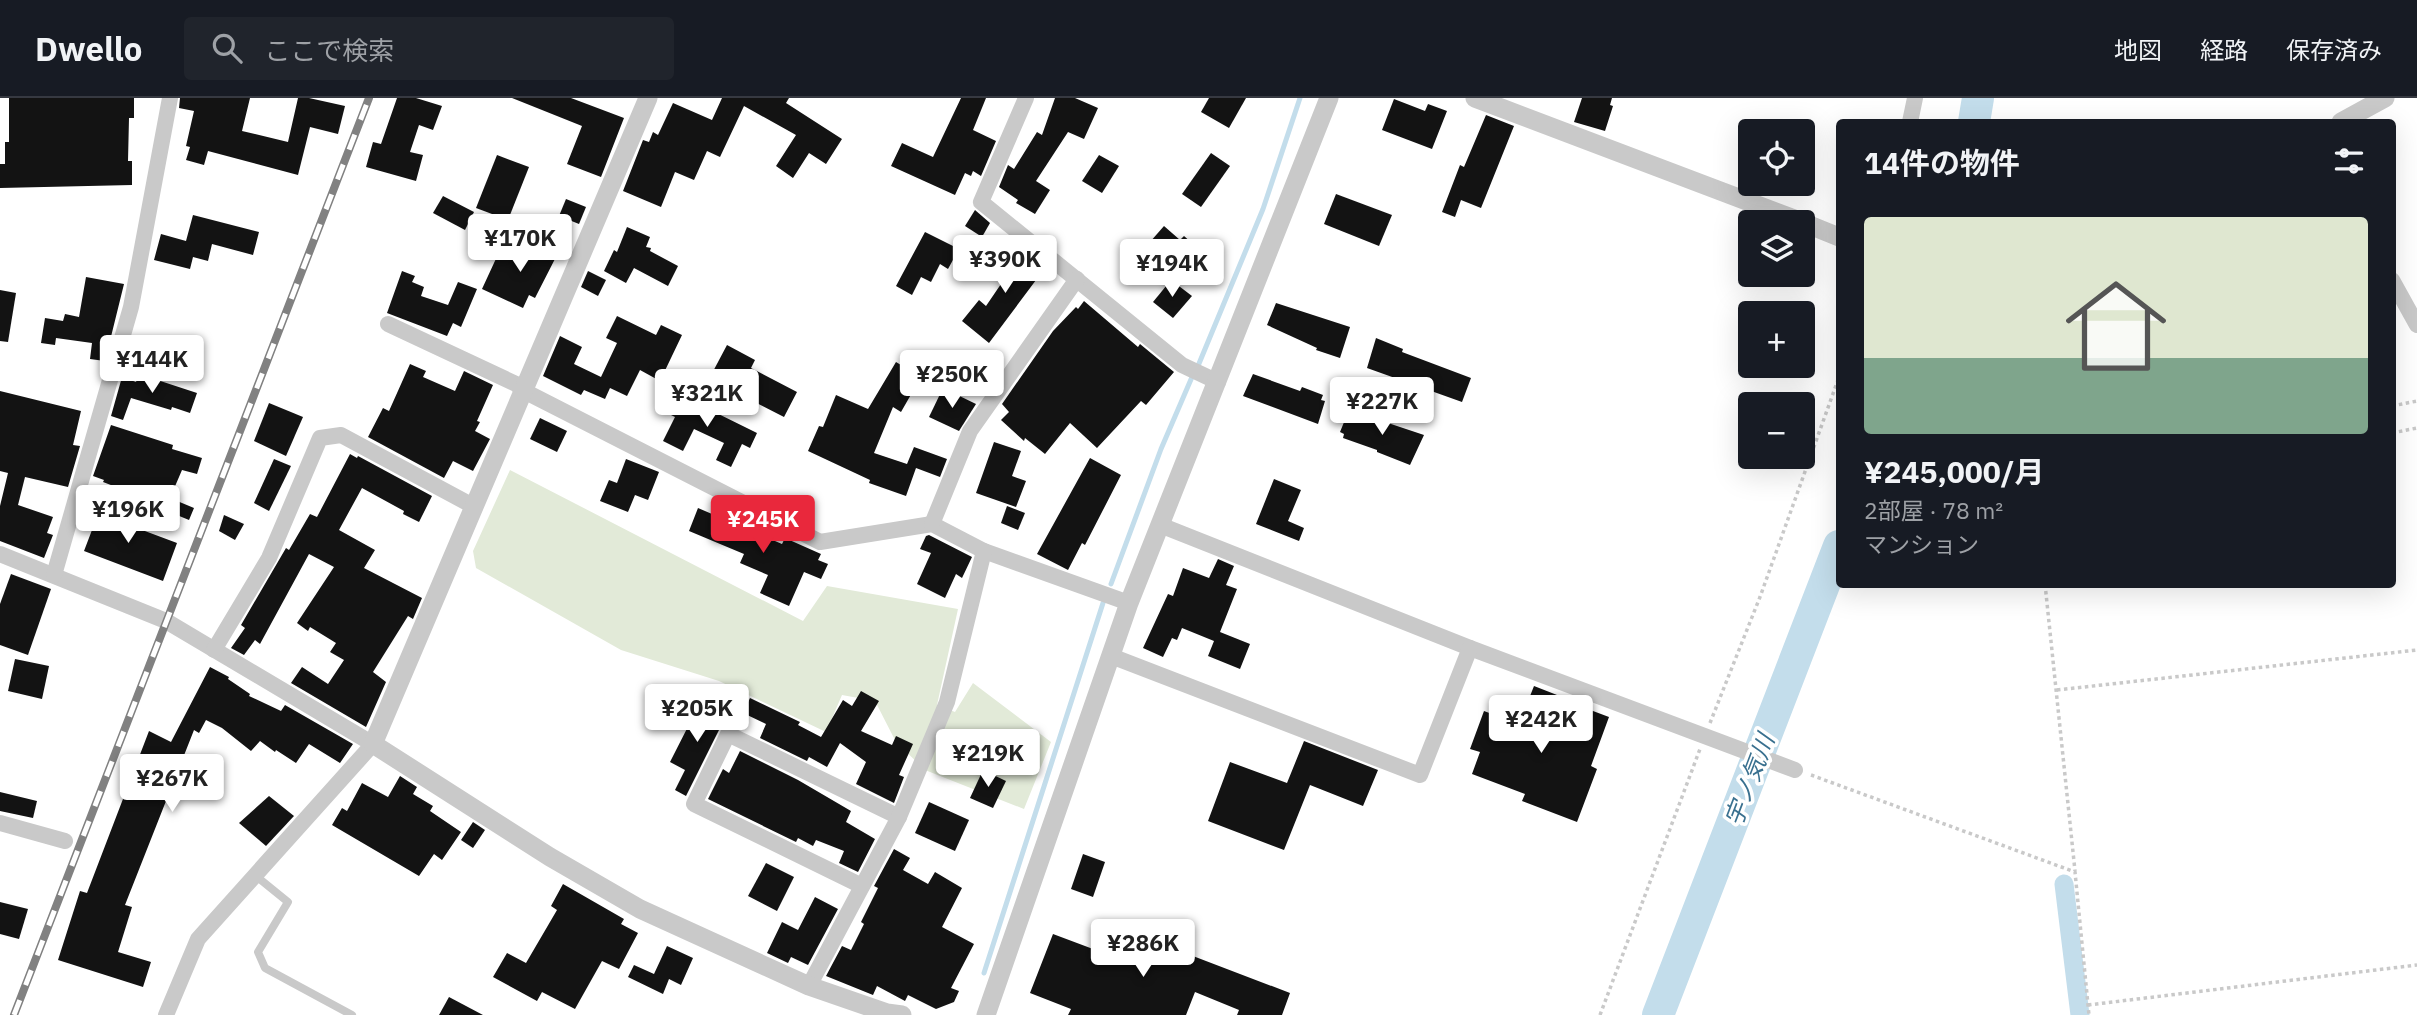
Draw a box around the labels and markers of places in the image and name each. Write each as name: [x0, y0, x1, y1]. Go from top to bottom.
pin: ¥170K: [471, 214, 569, 274]
pin: ¥390K: [956, 236, 1054, 295]
pin: ¥194K: [1123, 240, 1221, 299]
pin: ¥144K: [103, 336, 201, 395]
pin: ¥250K: [903, 350, 1001, 410]
pin: ¥321K: [658, 370, 756, 429]
pin: ¥227K: [1333, 378, 1431, 437]
pin: ¥196K: [79, 486, 177, 545]
pin: ¥245K: [714, 496, 812, 555]
pin: ¥205K: [648, 684, 746, 744]
pin: ¥242K: [1492, 696, 1590, 755]
pin: ¥219K: [939, 730, 1037, 789]
pin: ¥267K: [123, 754, 221, 814]
pin: ¥286K: [1094, 920, 1192, 979]

